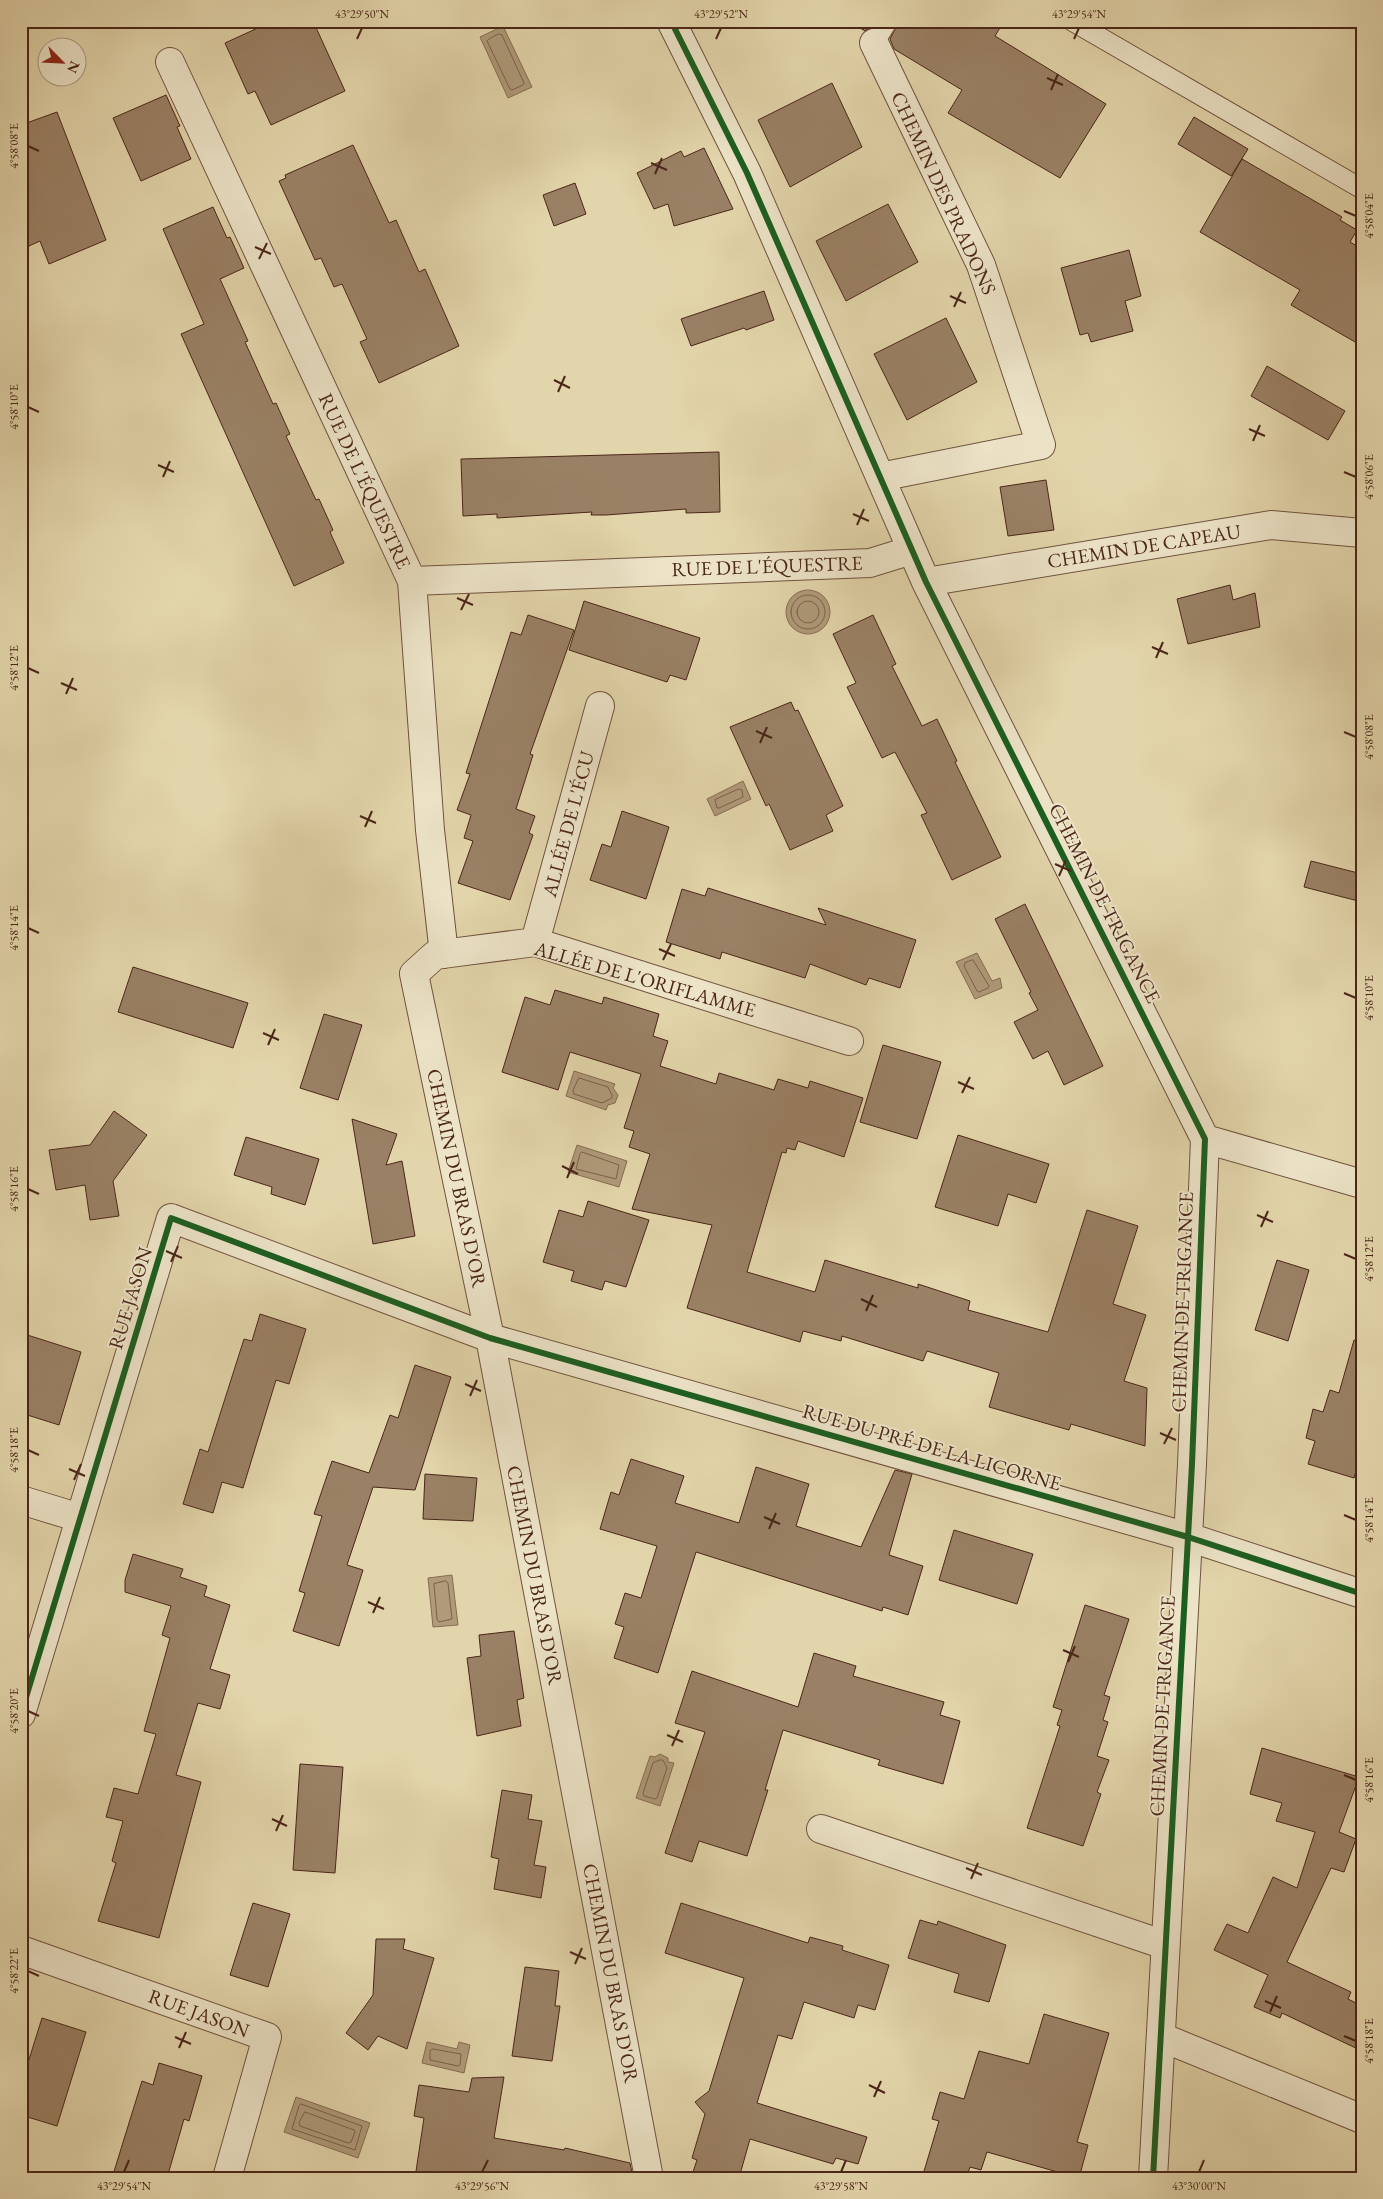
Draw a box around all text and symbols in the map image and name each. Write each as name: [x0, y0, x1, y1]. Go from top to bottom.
text: 43°29'50"N: [335, 6, 389, 22]
text: 43°29'52"N: [694, 6, 748, 22]
text: 43°29'54"N: [1052, 6, 1106, 22]
north arrow: [38, 38, 88, 88]
text: N: [63, 58, 84, 77]
street label: CHEMIN DES PRADONS: [885, 87, 1003, 299]
text: 4°58'08"E: [6, 123, 22, 169]
text: 4°58'04"E: [1361, 193, 1377, 239]
text: 4°58'10"E: [6, 384, 22, 430]
street label: RUE DE L'ÉQUESTRE: [313, 389, 417, 573]
text: 4°58'06"E: [1361, 454, 1377, 500]
street label: CHEMIN DE CAPEAU: [1045, 518, 1243, 574]
street label: RUE DE L'ÉQUESTRE: [671, 550, 863, 582]
text: 4°58'12"E: [6, 645, 22, 691]
text: 4°58'08"E: [1361, 714, 1377, 760]
street label: ALLÉE DE L'ÉCU: [536, 748, 600, 901]
street label: CHEMIN DE TRIGANCE: [1043, 799, 1167, 1007]
text: 4°58'14"E: [6, 905, 22, 951]
street label: ALLÉE DE L'ORIFLAMME: [530, 935, 759, 1023]
text: 4°58'10"E: [1361, 975, 1377, 1021]
street label: CHEMIN DU BRAS D'OR: [421, 1066, 493, 1290]
text: 4°58'16"E: [6, 1166, 22, 1212]
street label: CHEMIN DE TRIGANCE: [1165, 1191, 1199, 1413]
text: 4°58'12"E: [1361, 1236, 1377, 1282]
street label: RUE JASON: [102, 1244, 158, 1352]
street label: RUE DU PRÉ DE LA LICORNE: [800, 1398, 1064, 1496]
text: 4°58'18"E: [6, 1427, 22, 1473]
street label: CHEMIN DU BRAS D'OR: [501, 1463, 569, 1688]
text: 4°58'14"E: [1361, 1497, 1377, 1543]
street label: CHEMIN DE TRIGANCE: [1143, 1595, 1181, 1817]
text: 4°58'20"E: [6, 1688, 22, 1734]
text: 4°58'16"E: [1361, 1757, 1377, 1803]
street label: CHEMIN DU BRAS D'OR: [577, 1861, 645, 2086]
text: 4°58'22"E: [6, 1948, 22, 1994]
street label: RUE JASON: [145, 1983, 253, 2043]
text: 4°58'18"E: [1361, 2018, 1377, 2064]
text: 43°29'54"N: [97, 2178, 151, 2194]
text: 43°29'56"N: [455, 2178, 509, 2194]
text: 43°29'58"N: [814, 2178, 868, 2194]
text: 43°30'00"N: [1172, 2178, 1226, 2194]

